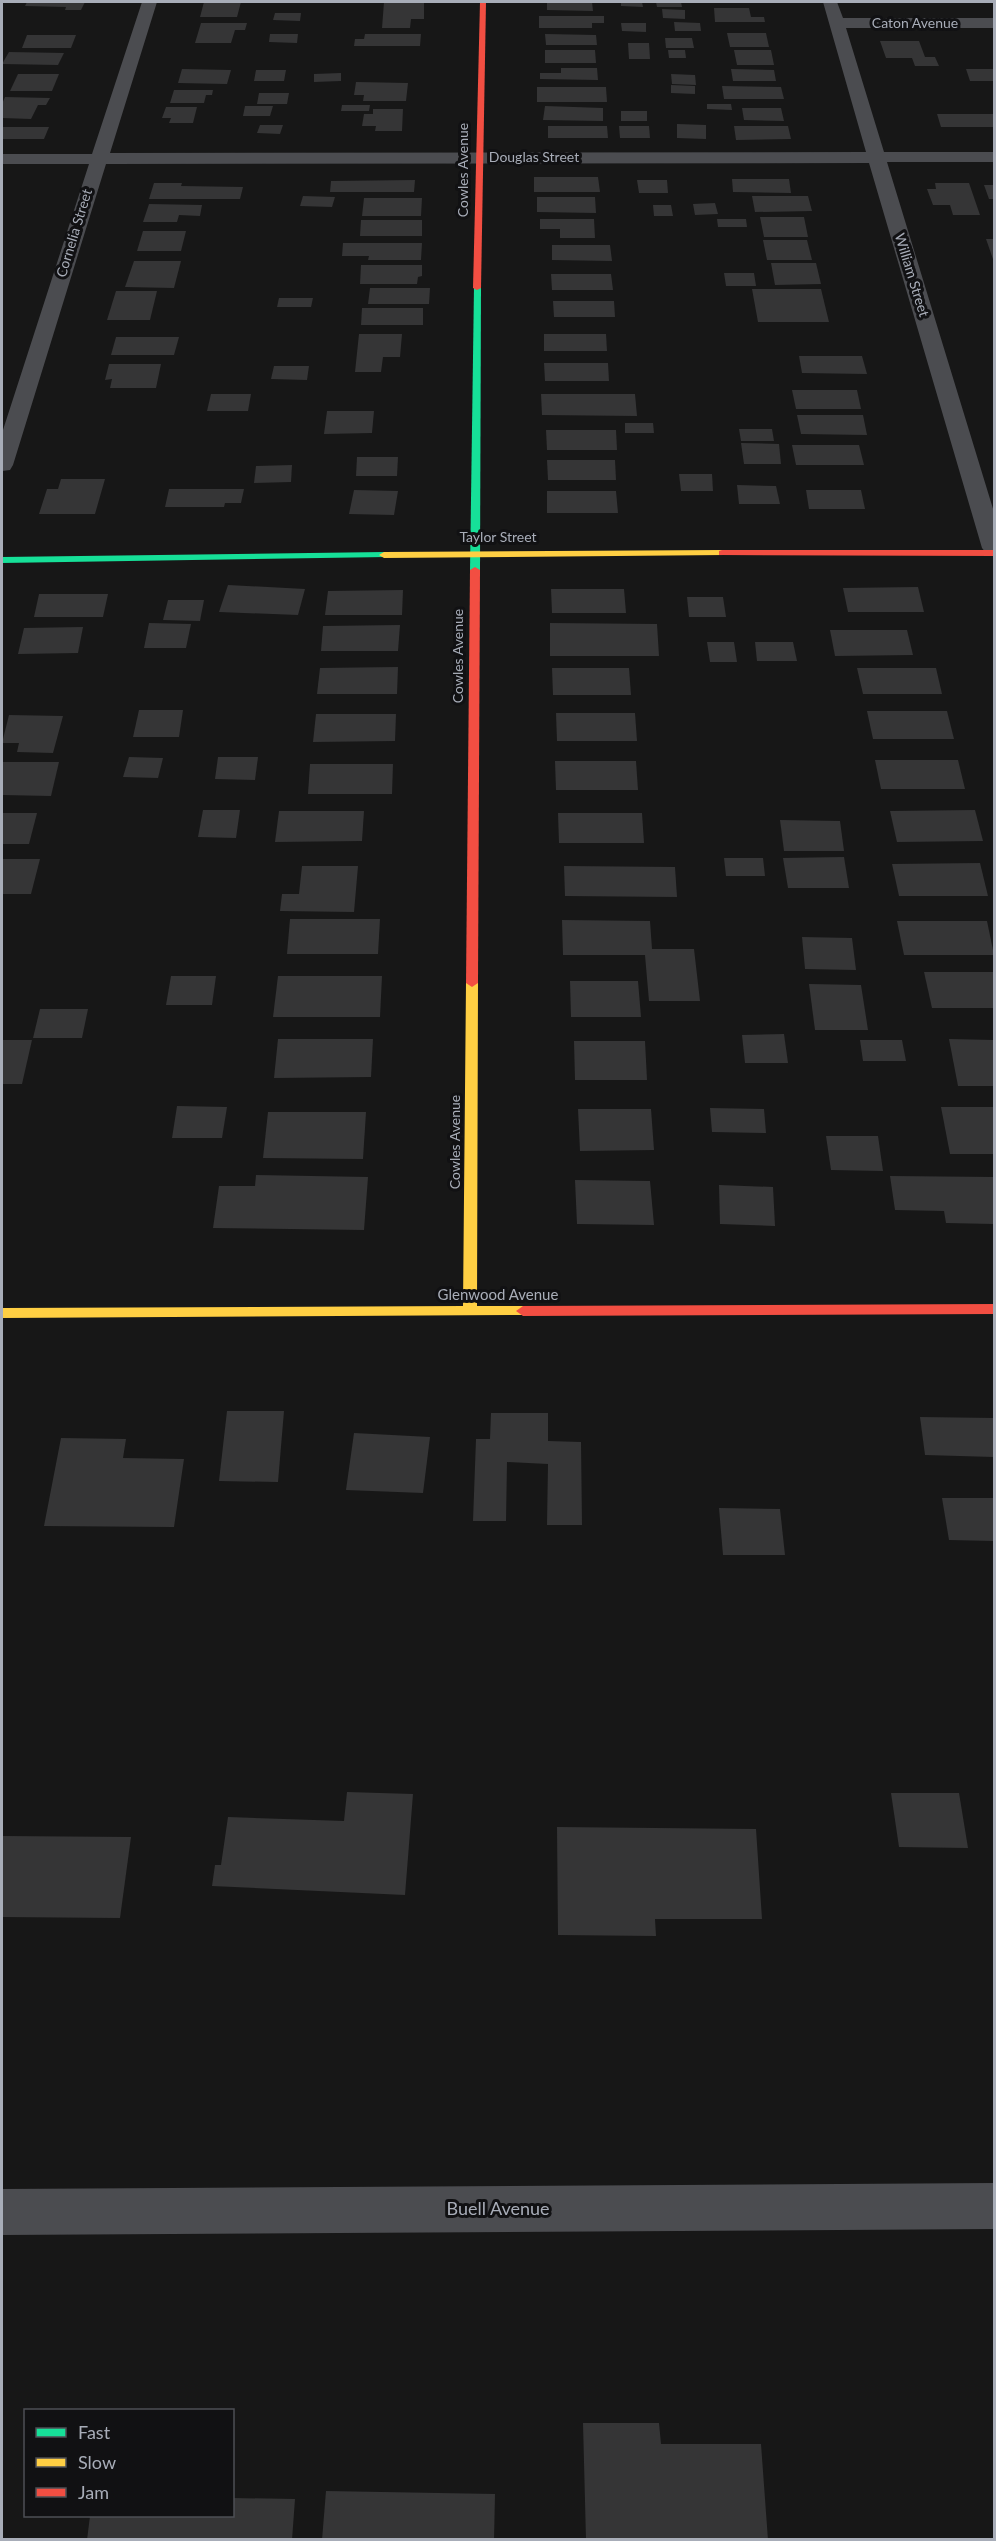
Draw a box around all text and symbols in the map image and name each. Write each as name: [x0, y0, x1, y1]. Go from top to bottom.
street label: Caton Avenue: [872, 14, 958, 31]
street label: Cowles Avenue: [454, 123, 471, 217]
street label: Douglas Street: [489, 148, 579, 165]
street label: Cornelia Street: [52, 187, 95, 279]
street label: William Street: [892, 231, 933, 319]
street label: Taylor Street: [459, 528, 537, 545]
street label: Cowles Avenue: [449, 609, 466, 703]
street label: Cowles Avenue: [446, 1095, 463, 1189]
street label: Glenwood Avenue: [438, 1285, 558, 1303]
street label: Buell Avenue: [446, 2197, 550, 2219]
legend: [24, 2409, 234, 2517]
text: Fast: [78, 2421, 111, 2443]
text: Slow: [78, 2451, 116, 2473]
text: Jam: [78, 2481, 109, 2503]

